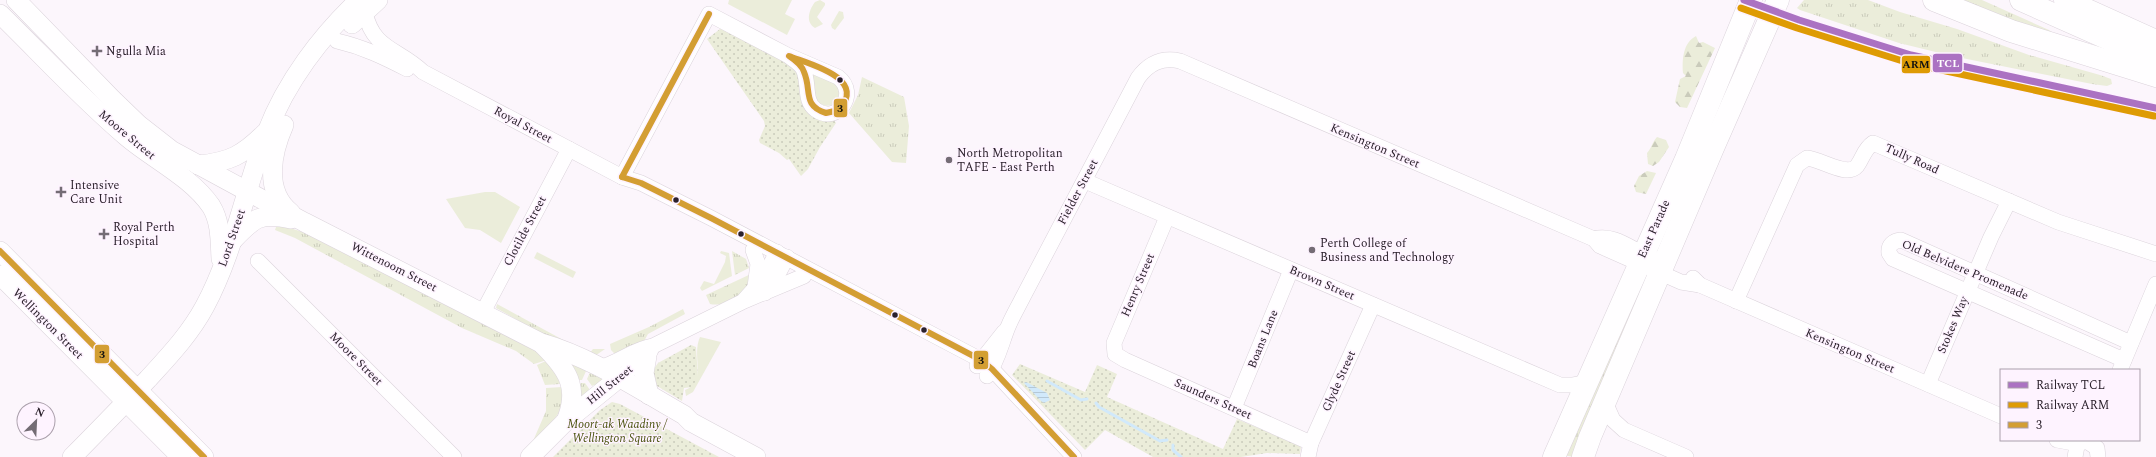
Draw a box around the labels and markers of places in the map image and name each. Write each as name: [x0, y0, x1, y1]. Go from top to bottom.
place label: Ngulla Mia: [106, 42, 166, 61]
marker: Ngulla Mia: [91, 45, 103, 57]
unlabelled marker: [835, 75, 845, 85]
place label: North Metropolitan TAFE - East Perth: [957, 144, 1063, 177]
marker: North Metropolitan TAFE - East Perth: [944, 155, 954, 165]
place label: Intensive Care Unit: [70, 176, 123, 209]
marker: Intensive Care Unit: [55, 186, 67, 198]
unlabelled marker: [671, 195, 681, 205]
place label: Royal Perth Hospital: [113, 218, 175, 251]
marker: Royal Perth Hospital: [98, 228, 110, 240]
unlabelled marker: [736, 229, 746, 239]
place label: Perth College of Business and Technology: [1320, 234, 1455, 267]
marker: Perth College of Business and Technology: [1307, 245, 1317, 255]
unlabelled marker: [890, 310, 900, 320]
unlabelled marker: [919, 325, 929, 335]

